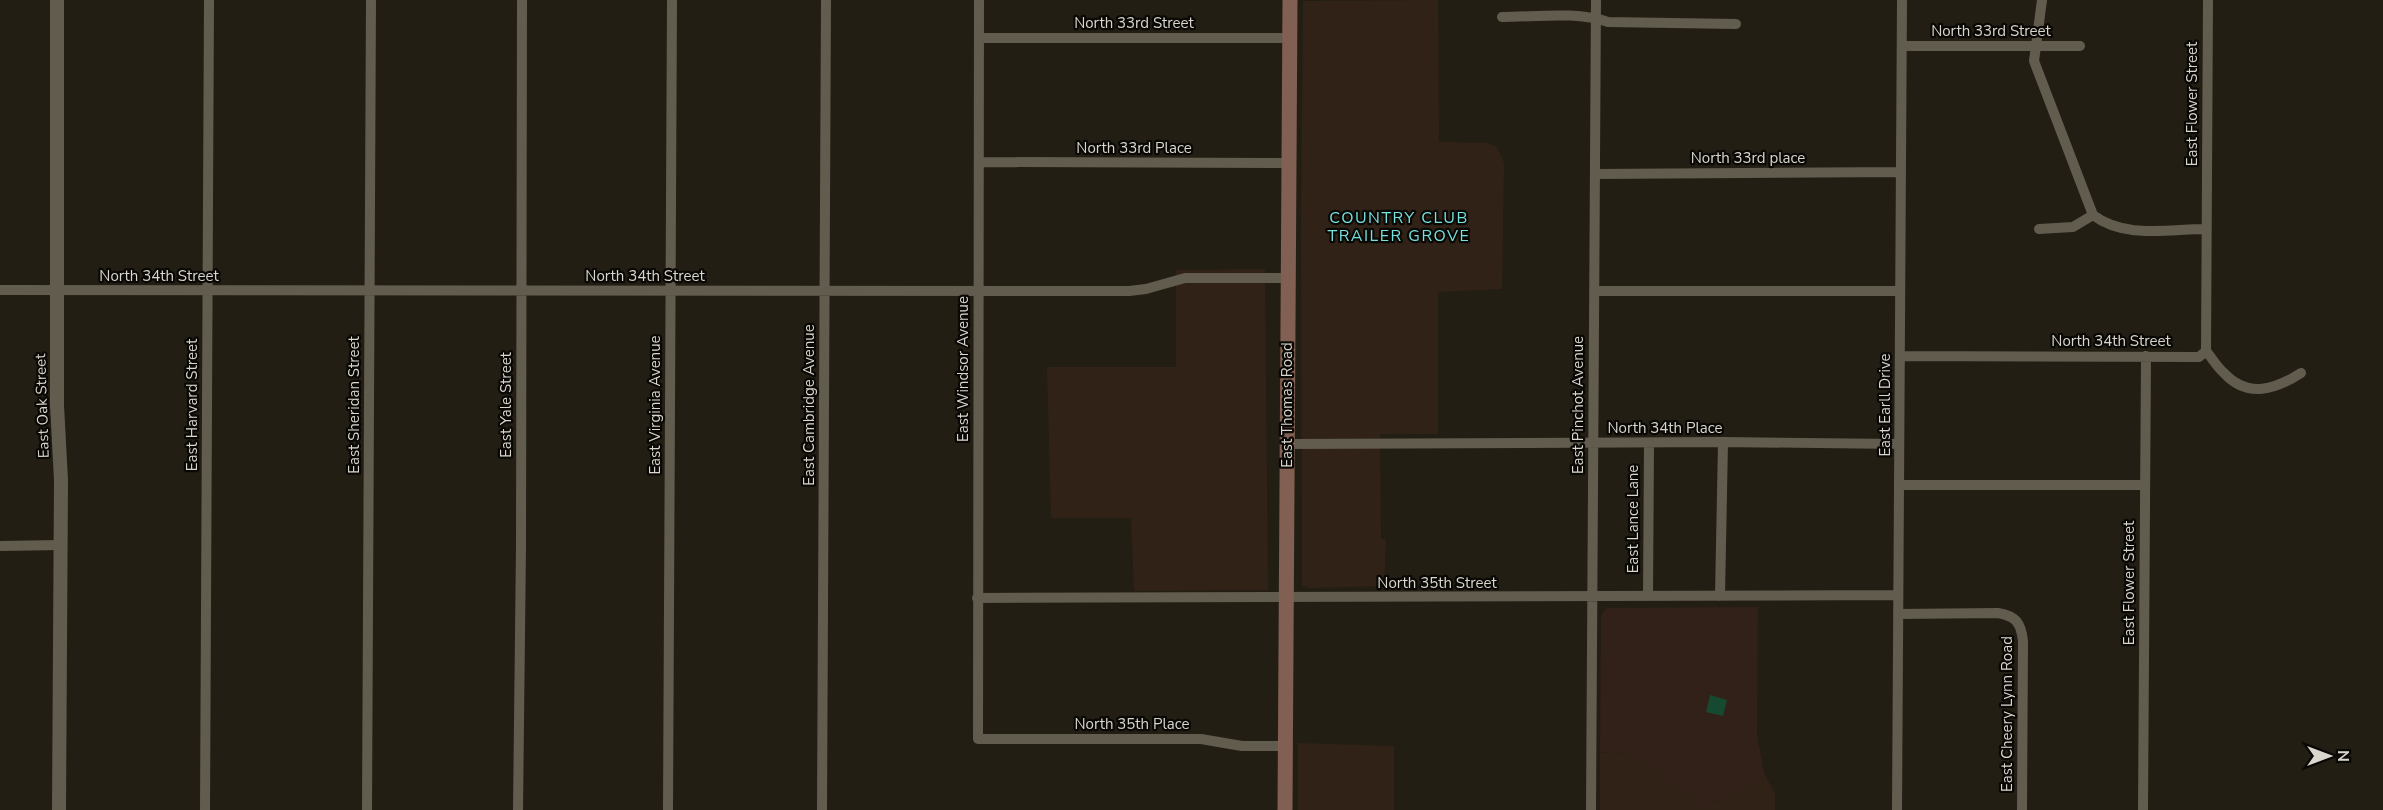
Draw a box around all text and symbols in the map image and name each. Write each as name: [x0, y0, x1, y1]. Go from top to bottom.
street label: North 33rd Street: [1074, 13, 1195, 33]
street label: North 33rd Street: [1931, 21, 2052, 41]
street label: East Flower Street: [2182, 41, 2202, 166]
street label: North 33rd Place: [1076, 138, 1192, 158]
street label: North 33rd place: [1691, 148, 1805, 168]
district label: COUNTRY CLUB TRAILER GROVE: [1328, 207, 1470, 247]
street label: North 34th Street: [99, 266, 219, 286]
street label: North 34th Street: [585, 266, 705, 286]
street label: East Windsor Avenue: [953, 296, 973, 442]
street label: East Cambridge Avenue: [799, 324, 819, 486]
street label: North 34th Street: [2051, 331, 2171, 351]
street label: East Virginia Avenue: [645, 335, 665, 475]
street label: East Sheridan Street: [344, 336, 364, 474]
street label: East Pinchot Avenue: [1568, 336, 1588, 474]
street label: East Harvard Street: [182, 338, 202, 471]
street label: East Thomas Road: [1277, 342, 1297, 468]
street label: East Yale Street: [496, 351, 516, 458]
street label: East Oak Street: [30, 353, 54, 459]
street label: East Earll Drive: [1875, 353, 1895, 457]
street label: North 34th Place: [1607, 418, 1723, 438]
street label: East Lance Lane: [1623, 465, 1643, 573]
street label: East Flower Street: [2119, 520, 2139, 645]
street label: North 35th Street: [1377, 573, 1497, 593]
street label: East Cheery Lynn Road: [1997, 636, 2017, 792]
street label: North 35th Place: [1074, 714, 1190, 734]
north arrow: [2299, 726, 2359, 786]
text: N: [2332, 750, 2354, 762]

